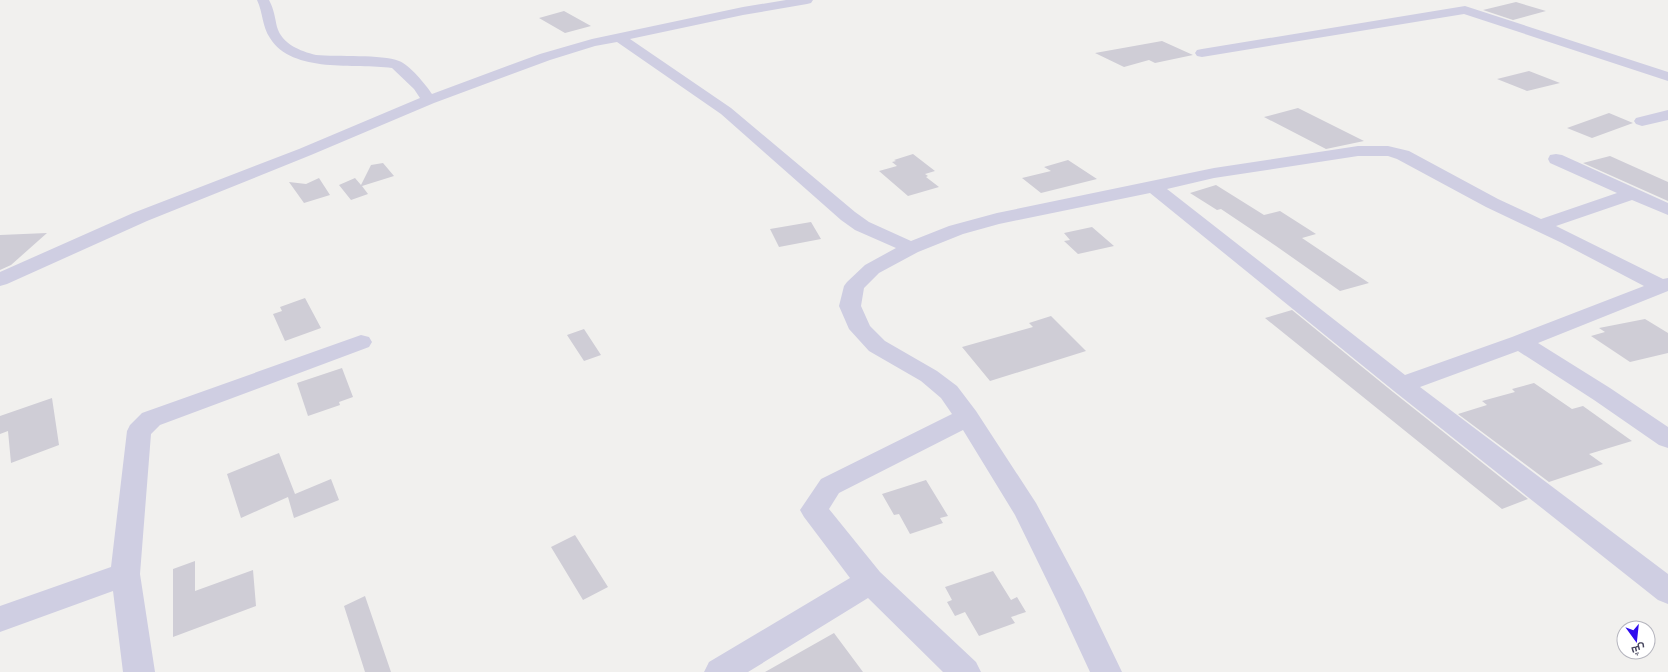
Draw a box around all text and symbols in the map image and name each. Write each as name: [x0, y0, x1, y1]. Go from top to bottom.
north arrow: [1616, 620, 1656, 660]
text: ش: [1630, 641, 1647, 657]

